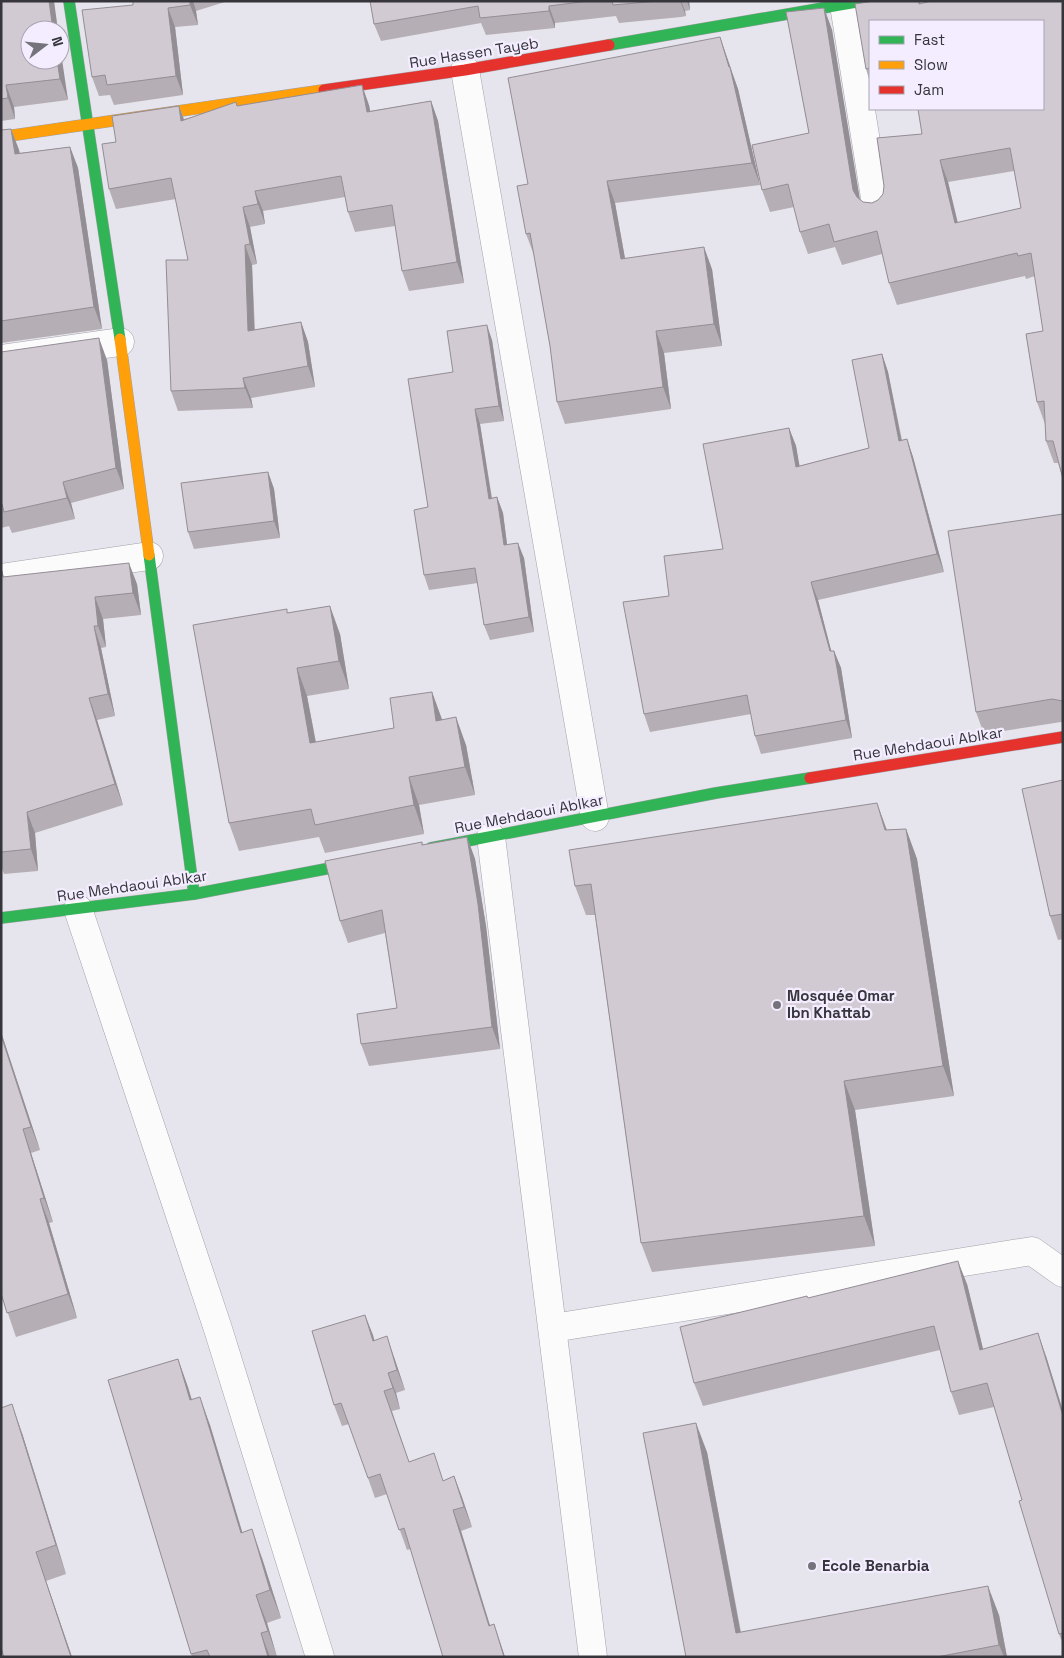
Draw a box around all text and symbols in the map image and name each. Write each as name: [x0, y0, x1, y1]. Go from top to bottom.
north arrow: [20, 20, 70, 70]
legend: [869, 20, 1044, 110]
text: Fast: [914, 30, 945, 49]
street label: Rue Hassen Tayeb: [408, 33, 540, 72]
text: N: [48, 34, 67, 48]
text: Slow: [914, 55, 948, 74]
text: Jam: [914, 80, 944, 99]
street label: Rue Mehdaoui Ablkar: [852, 722, 1004, 765]
street label: Rue Mehdaoui Ablkar: [453, 790, 605, 837]
street label: Rue Mehdaoui Ablkar: [56, 866, 208, 905]
place label: Mosquée Omar Ibn Khattab: [787, 986, 895, 1022]
marker: Mosquée Omar Ibn Khattab: [771, 999, 783, 1011]
place label: Ecole Benarbia: [822, 1556, 930, 1575]
marker: Ecole Benarbia: [806, 1560, 818, 1572]

